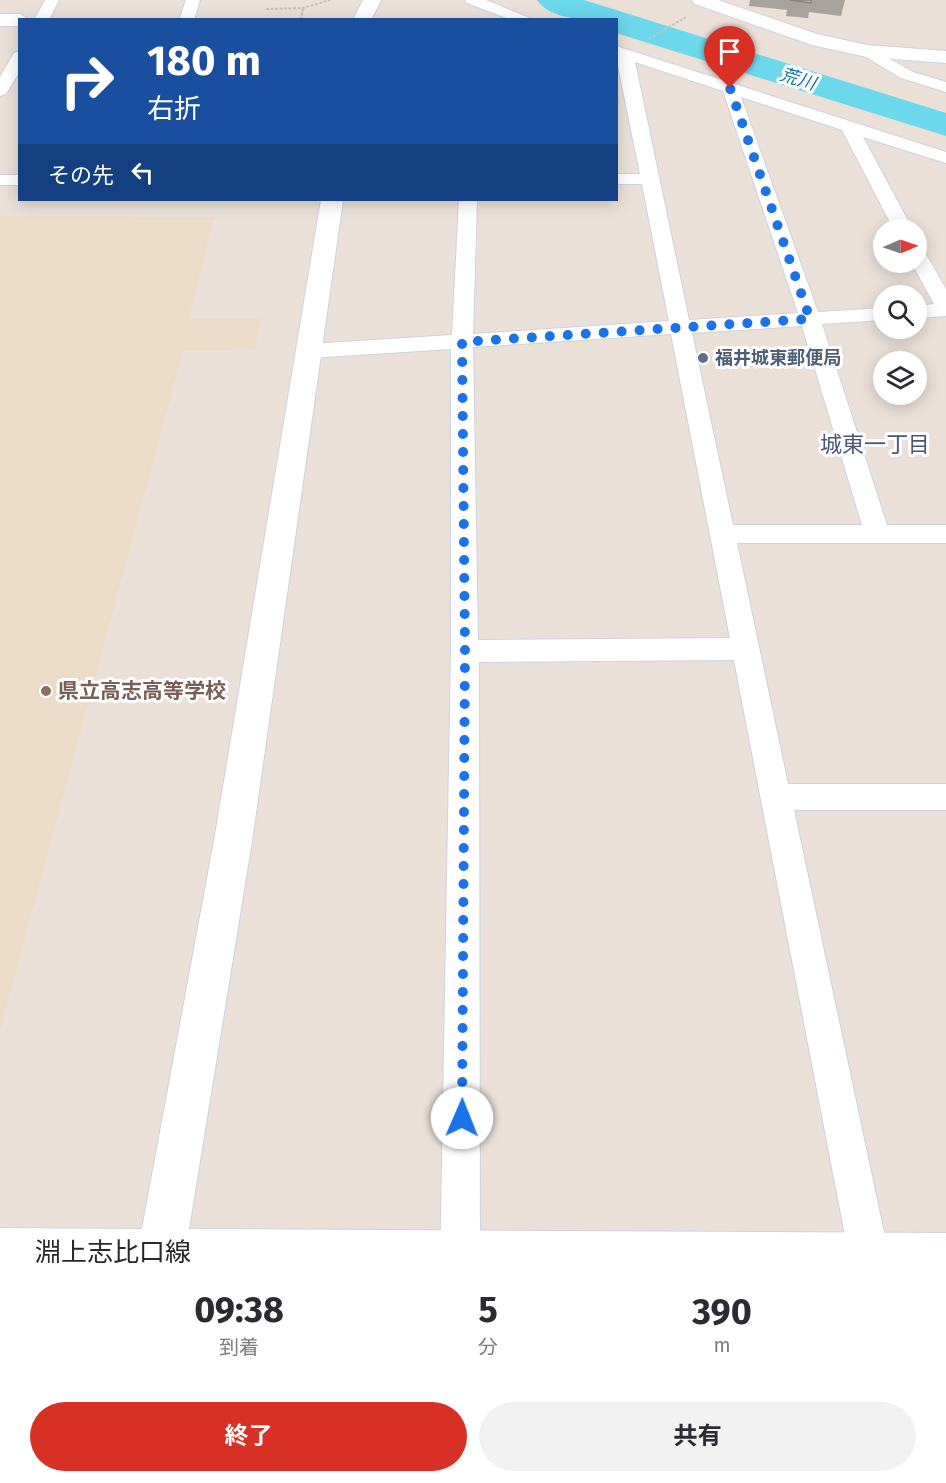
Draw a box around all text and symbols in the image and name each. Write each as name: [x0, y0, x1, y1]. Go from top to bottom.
pin: [704, 26, 755, 88]
icon: arrive: [713, 35, 746, 68]
text: 180 m: [147, 36, 261, 86]
icon: right: [48, 42, 126, 120]
water label: 荒川: [778, 63, 820, 95]
text: 右折: [147, 93, 201, 125]
icon: left: [126, 156, 159, 189]
text: その先: [48, 162, 114, 189]
north arrow: [873, 219, 927, 273]
map controls: [873, 219, 927, 405]
button: search: [873, 285, 927, 339]
place label: 福井城東郵便局: [715, 347, 841, 369]
marker: 福井城東郵便局: [696, 351, 710, 365]
button: layers: [873, 351, 927, 405]
district label: 城東一丁目: [820, 431, 930, 458]
place label: 県立高志高等学校: [58, 678, 226, 704]
marker: 県立高志高等学校: [39, 684, 53, 698]
position arrow: [430, 1086, 494, 1150]
street label: 淵上志比口線: [35, 1237, 191, 1268]
text: 09:38: [194, 1288, 284, 1332]
text: 5: [478, 1288, 498, 1332]
text: 390: [692, 1290, 752, 1334]
text: m: [713, 1333, 731, 1357]
text: 到着: [219, 1335, 259, 1359]
text: 分: [478, 1335, 498, 1359]
button: 終了: [30, 1402, 467, 1471]
button: 共有: [479, 1402, 916, 1471]

